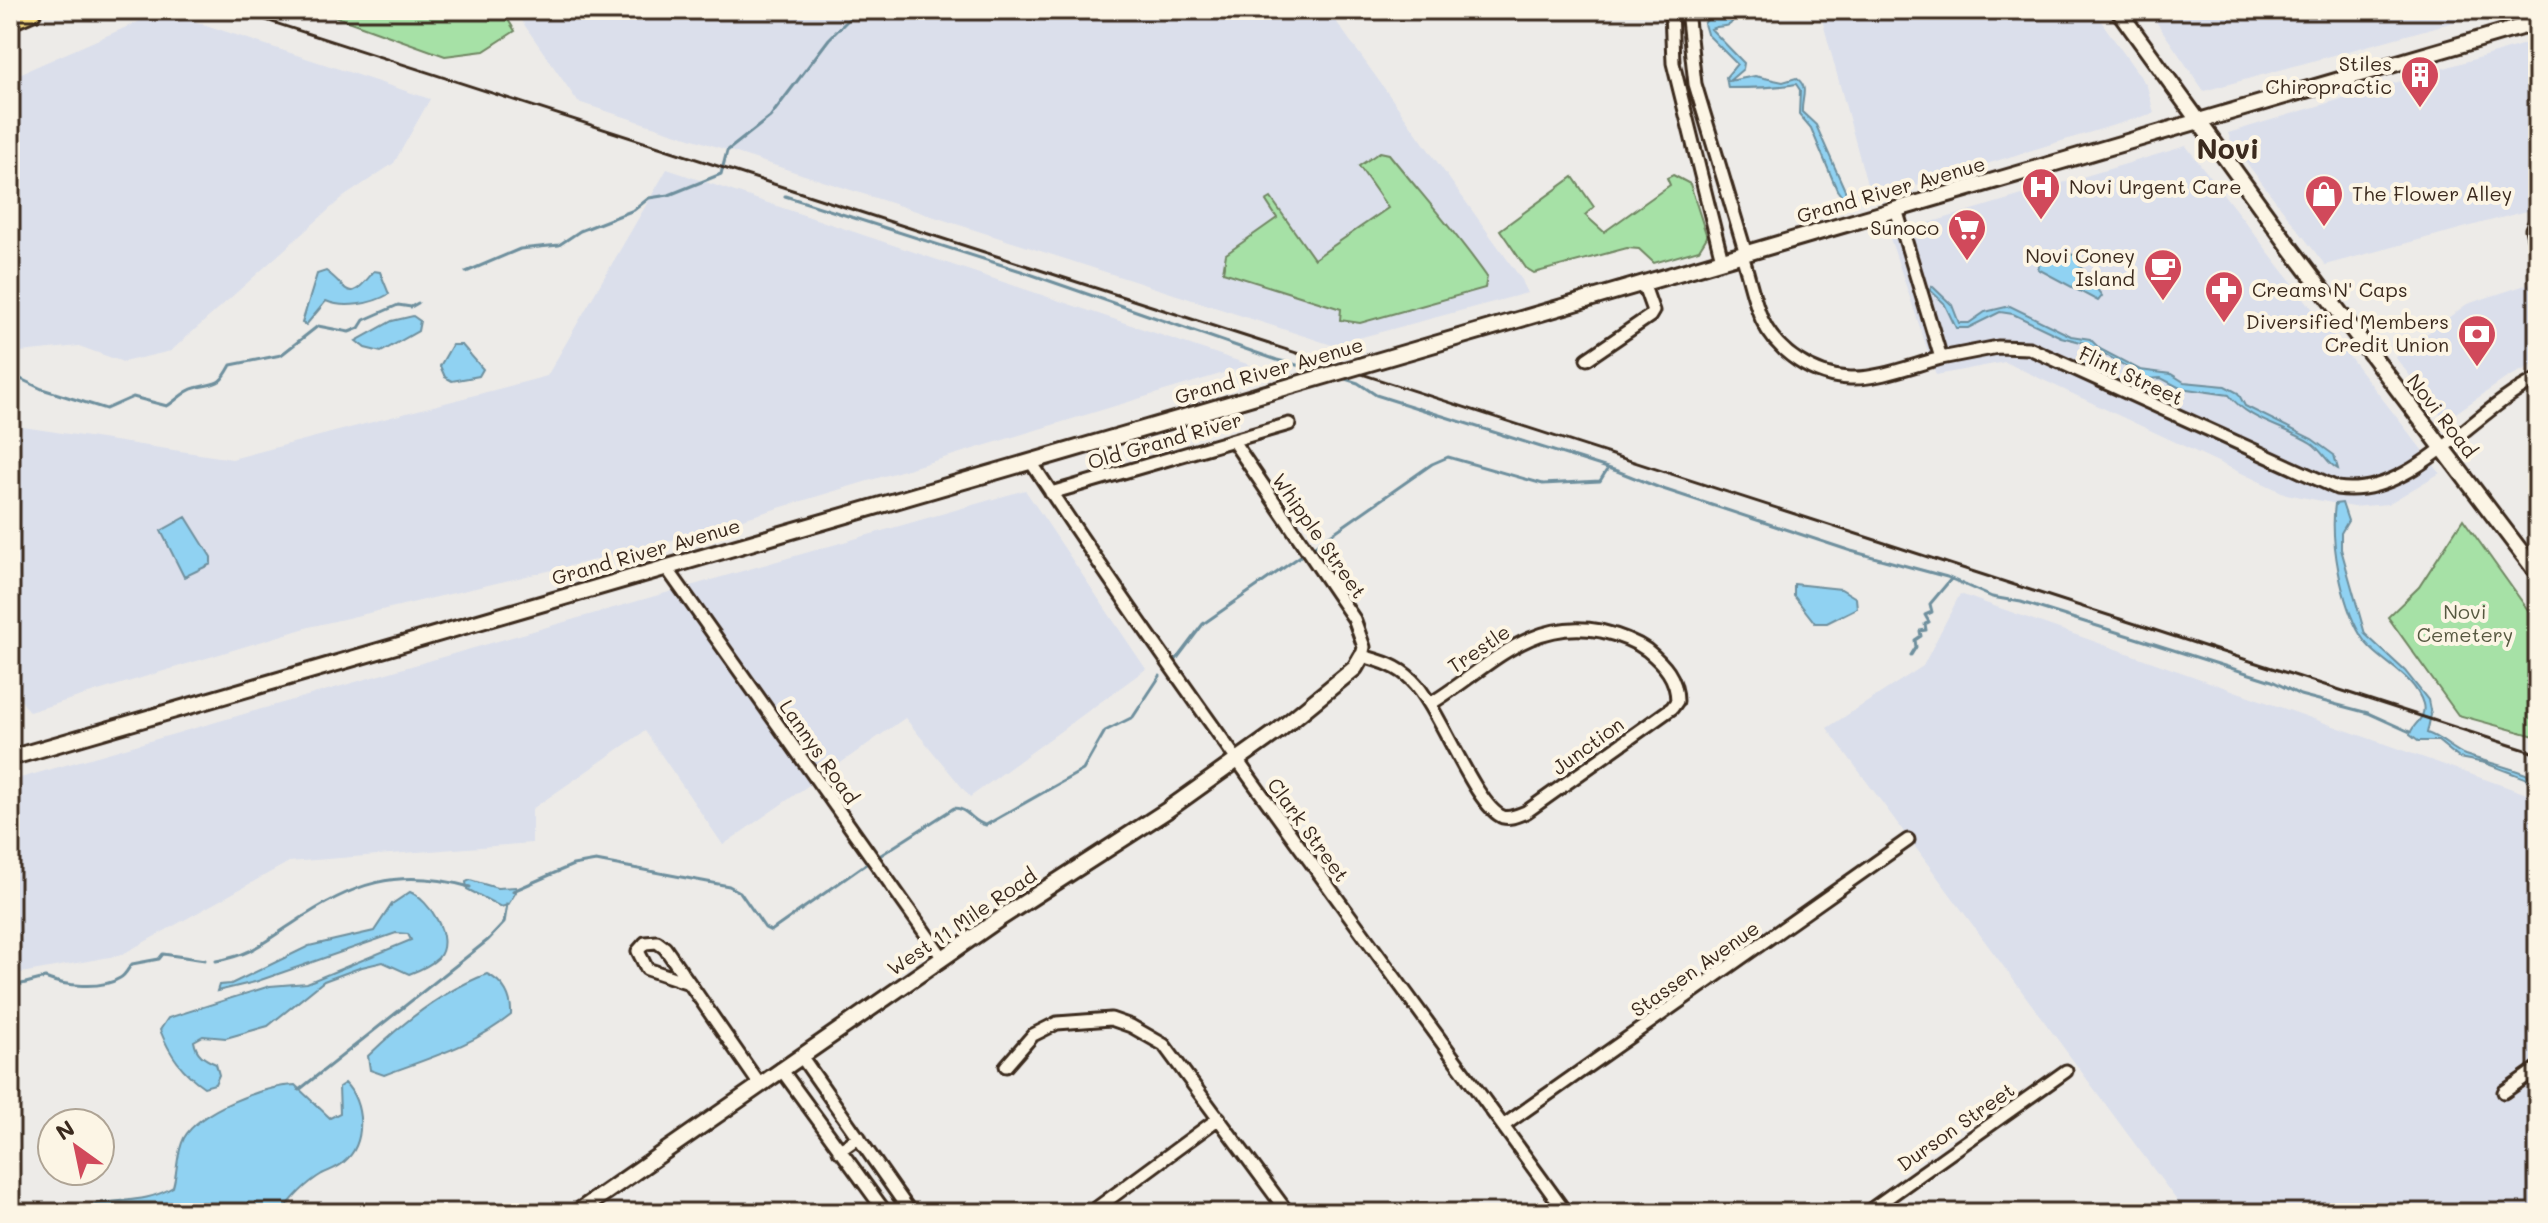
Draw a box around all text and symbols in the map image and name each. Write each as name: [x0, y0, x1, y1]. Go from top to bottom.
place label: Stiles Chiropractic: [2265, 50, 2392, 99]
building icon: Stiles Chiropractic: [2399, 54, 2441, 109]
district label: Novi: [2197, 130, 2259, 166]
street label: Grand River Avenue: [1793, 150, 1988, 228]
hospital icon: Novi Urgent Care: [2020, 166, 2062, 221]
place label: Novi Urgent Care: [2069, 173, 2242, 199]
shop icon: The Flower Alley: [2303, 173, 2345, 228]
place label: The Flower Alley: [2352, 180, 2512, 206]
supermarket icon: Sunoco: [1946, 207, 1988, 262]
place label: Sunoco: [1870, 214, 1939, 240]
place label: Novi Coney Island: [2025, 242, 2135, 291]
cafe icon: Novi Coney Island: [2142, 247, 2184, 302]
pharmacy icon: Creams N' Caps: [2203, 269, 2245, 324]
place label: Creams N' Caps: [2252, 276, 2408, 302]
place label: Diversified Members Credit Union: [2246, 308, 2449, 357]
bank icon: Diversified Members Credit Union: [2456, 313, 2498, 368]
street label: Grand River Avenue: [1171, 331, 1366, 409]
street label: Flint Street: [2075, 340, 2188, 411]
street label: Novi Road: [2402, 368, 2484, 463]
street label: Old Grand River: [1085, 406, 1245, 474]
street label: Whipple Street: [1267, 468, 1373, 603]
street label: Grand River Avenue: [548, 512, 743, 590]
park label: Novi Cemetery: [2417, 598, 2513, 647]
street label: Trestle: [1442, 618, 1515, 678]
street label: Lannys Road: [774, 694, 865, 809]
street label: Junction: [1546, 710, 1628, 780]
street label: Clark Street: [1262, 772, 1355, 887]
street label: West 11 Mile Road: [882, 862, 1041, 981]
street label: Stassen Avenue: [1625, 914, 1764, 1022]
street label: Durson Street: [1892, 1076, 2019, 1176]
north arrow: [36, 1107, 116, 1187]
text: N: [50, 1113, 80, 1147]

